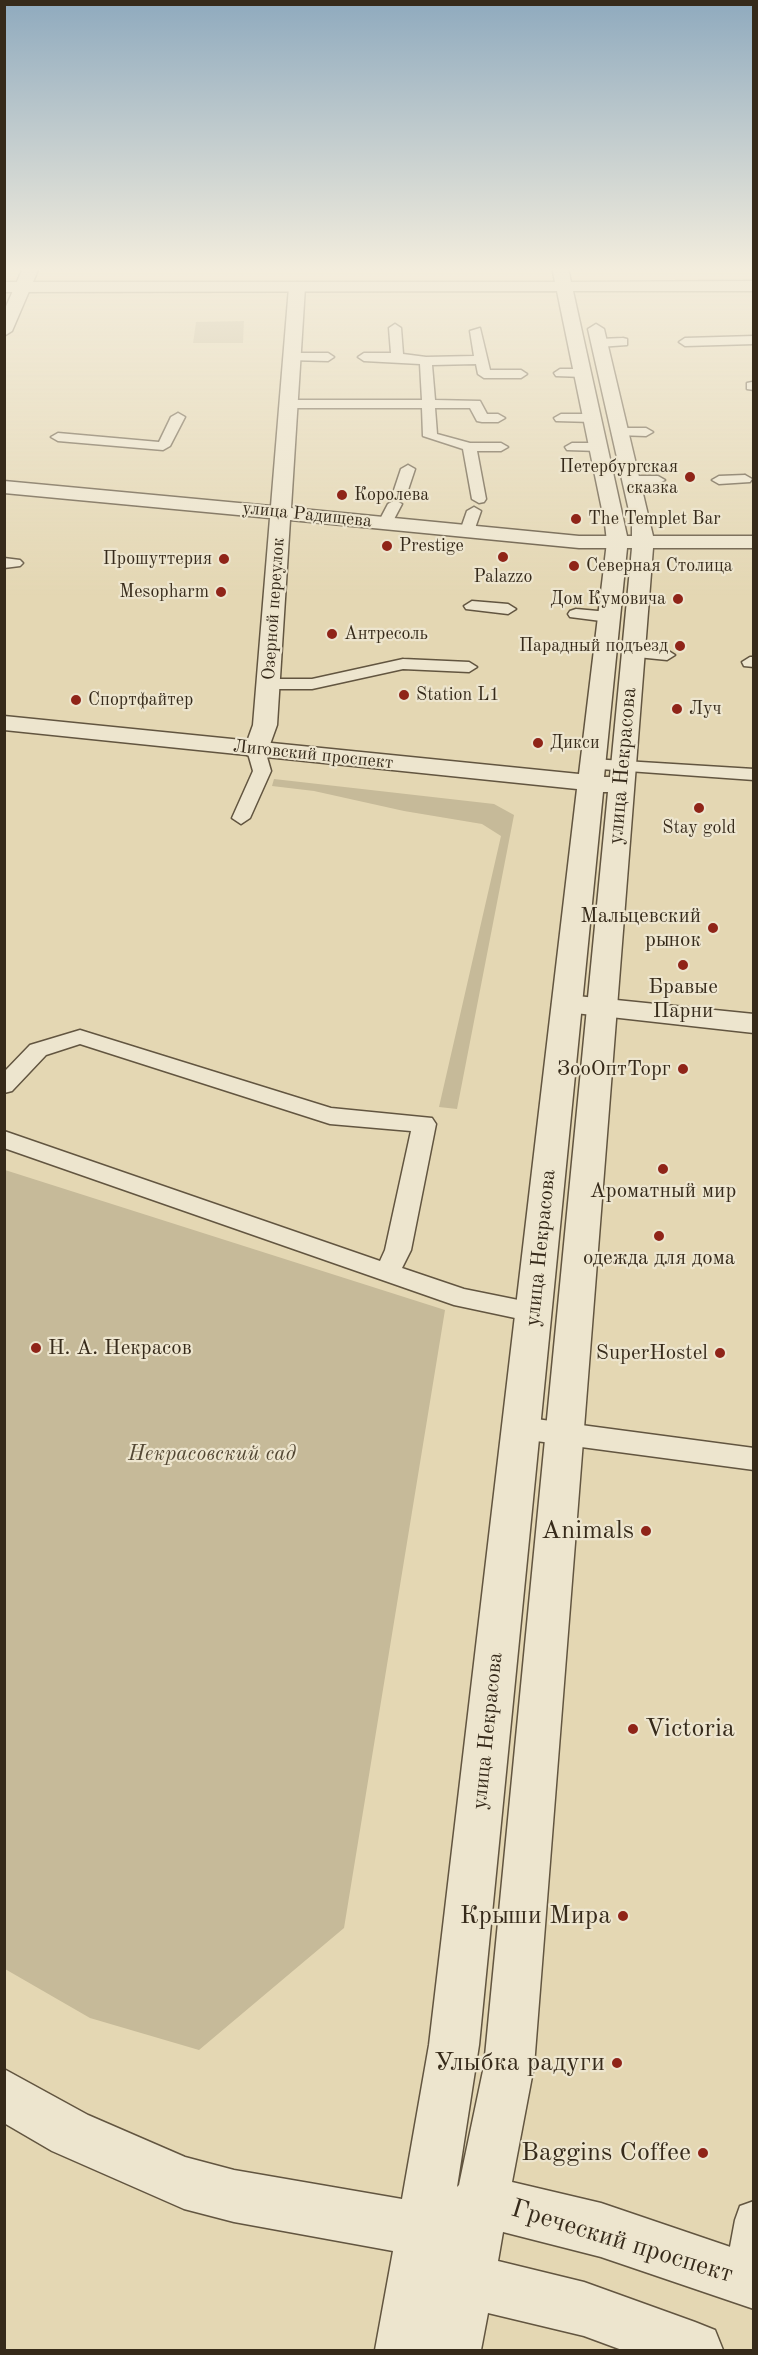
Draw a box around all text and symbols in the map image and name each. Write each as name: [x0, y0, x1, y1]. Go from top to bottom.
place label: Петербургская сказка: [560, 456, 678, 498]
marker: Петербургская сказка: [683, 470, 697, 484]
place label: Королева: [354, 484, 429, 506]
marker: Королева: [335, 488, 349, 502]
street label: улица Радищева: [241, 497, 373, 533]
place label: The Templet Bar: [588, 508, 721, 530]
marker: The Templet Bar: [569, 512, 583, 526]
place label: Prestige: [399, 535, 464, 557]
street label: Озерной переулок: [258, 537, 290, 681]
marker: Prestige: [380, 539, 394, 553]
place label: Прошуттерия: [103, 548, 212, 570]
marker: Palazzo: [496, 550, 510, 564]
marker: Прошуттерия: [217, 552, 231, 566]
place label: Северная Столица: [586, 555, 733, 577]
marker: Северная Столица: [567, 559, 581, 573]
place label: Palazzo: [474, 566, 532, 588]
place label: Mesopharm: [119, 581, 209, 603]
marker: Mesopharm: [214, 585, 228, 599]
place label: Дом Кумовича: [550, 588, 666, 610]
marker: Дом Кумовича: [671, 592, 685, 606]
place label: Антресоль: [344, 623, 428, 645]
marker: Антресоль: [325, 627, 339, 641]
place label: Парадный подъезд: [519, 635, 668, 657]
marker: Парадный подъезд: [673, 639, 687, 653]
place label: Station L1: [416, 684, 500, 706]
street label: улица Некрасова: [604, 686, 642, 846]
marker: Station L1: [397, 688, 411, 702]
place label: Спортфайтер: [88, 689, 193, 711]
marker: Спортфайтер: [69, 693, 83, 707]
place label: Луч: [689, 698, 722, 720]
marker: Луч: [670, 702, 684, 716]
place label: Дикси: [550, 732, 600, 754]
street label: Лиговский проспект: [232, 736, 394, 774]
marker: Дикси: [531, 736, 545, 750]
marker: Stay gold: [692, 801, 706, 815]
place label: Stay gold: [662, 817, 736, 839]
place label: Мальцевский рынок: [580, 903, 701, 953]
marker: Мальцевский рынок: [706, 921, 720, 935]
marker: Бравые Парни: [676, 958, 690, 972]
place label: Бравые Парни: [648, 974, 718, 1024]
place label: ЗооОптТорг: [557, 1056, 671, 1082]
marker: ЗооОптТорг: [676, 1062, 690, 1076]
marker: Ароматный мир: [656, 1162, 670, 1176]
street label: улица Некрасова: [520, 1168, 562, 1328]
place label: Ароматный мир: [590, 1178, 736, 1204]
marker: одежда для дома: [652, 1229, 666, 1243]
place label: одежда для дома: [583, 1245, 735, 1271]
place label: Н. А. Некрасов: [48, 1335, 192, 1361]
place label: SuperHostel: [596, 1340, 708, 1366]
marker: Н. А. Некрасов: [29, 1341, 43, 1355]
marker: SuperHostel: [713, 1346, 727, 1360]
park label: Некрасовский сад: [128, 1441, 296, 1467]
place label: Animals: [541, 1515, 634, 1547]
marker: Animals: [639, 1524, 653, 1538]
street label: улица Некрасова: [467, 1651, 509, 1811]
place label: Victoria: [645, 1713, 735, 1745]
marker: Victoria: [626, 1722, 640, 1736]
place label: Крыши Мира: [460, 1900, 611, 1932]
marker: Крыши Мира: [616, 1909, 630, 1923]
place label: Улыбка радуги: [434, 2047, 605, 2079]
marker: Улыбка радуги: [610, 2056, 624, 2070]
place label: Baggins Coffee: [521, 2137, 691, 2169]
marker: Baggins Coffee: [696, 2146, 710, 2160]
street label: Греческий проспект: [507, 2193, 737, 2291]

